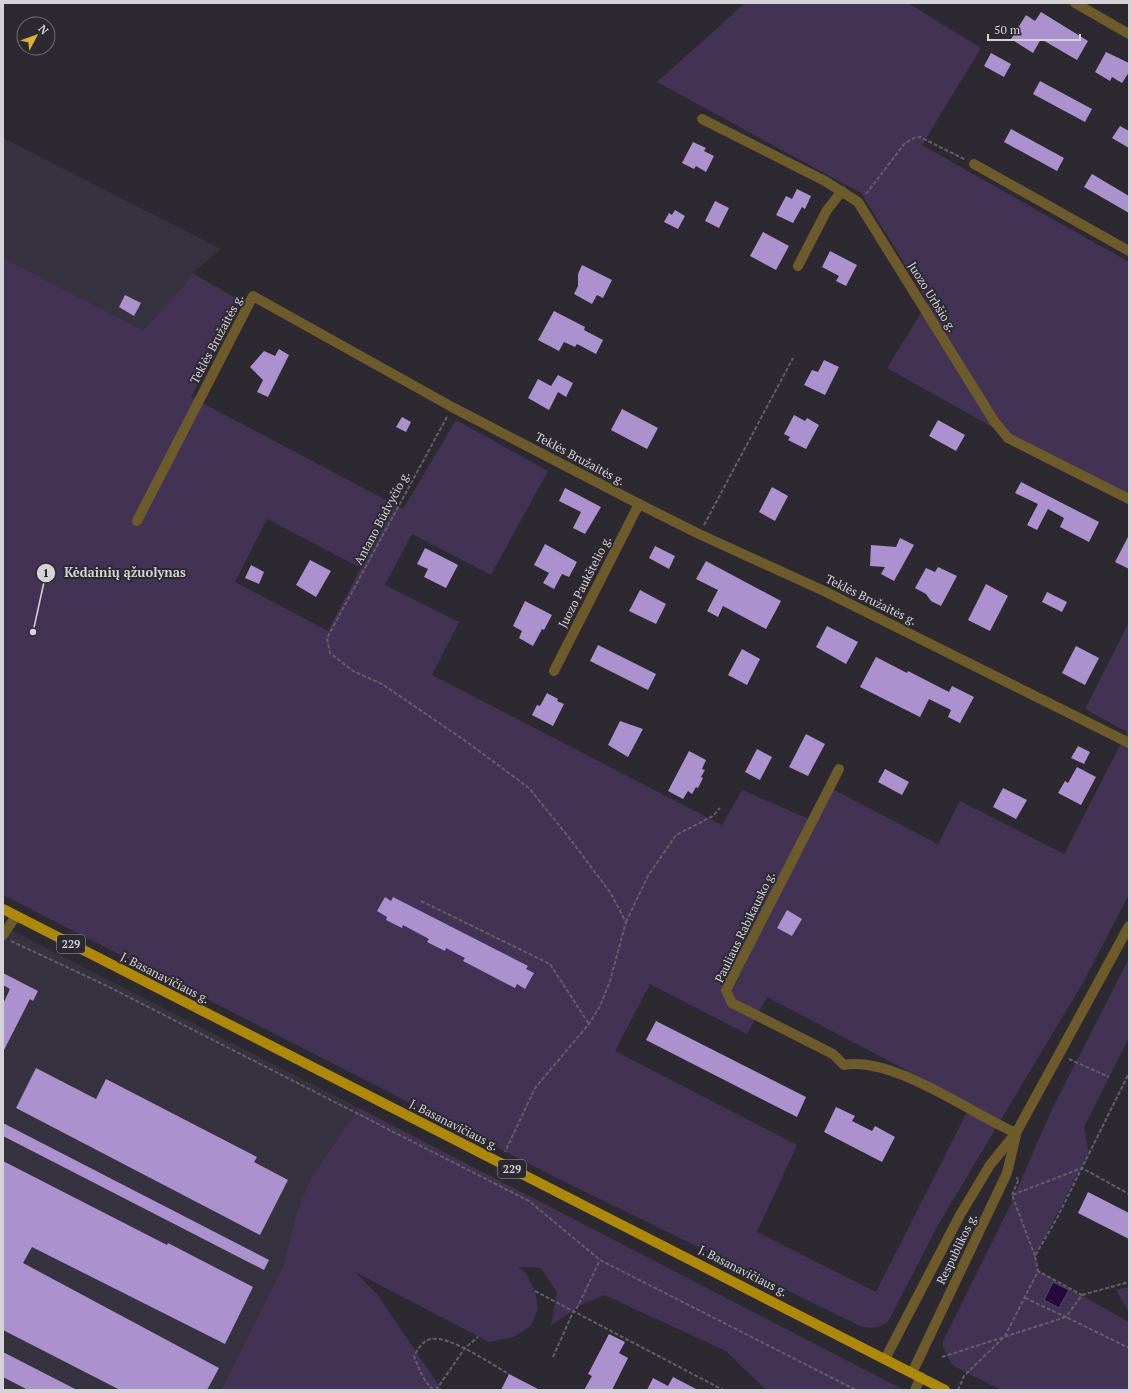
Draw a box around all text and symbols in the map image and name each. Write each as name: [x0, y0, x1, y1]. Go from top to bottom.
north arrow: [16, 16, 56, 56]
scale bar: [988, 16, 1080, 42]
text: N: [36, 22, 52, 38]
text: 50 m: [994, 22, 1021, 37]
street label: Juozo Urbšio g.: [905, 259, 960, 335]
street label: Teklės Bružaitės g.: [187, 291, 246, 386]
street label: Teklės Bružaitės g.: [533, 429, 628, 488]
street label: Antano Būdvyčio g.: [350, 468, 413, 567]
street label: Juozo Paukštelio g.: [555, 533, 614, 630]
callout: Kėdainių ąžuolynas: [36, 560, 194, 585]
text: Kėdainių ąžuolynas: [64, 563, 186, 581]
text: 1: [43, 565, 49, 580]
street label: Teklės Bružaitės g.: [823, 571, 919, 628]
street label: Pauliaus Rabikausko g.: [711, 869, 778, 985]
road number: 229: [57, 935, 85, 953]
street label: J. Basanavičiaus g.: [118, 949, 212, 1006]
street label: J. Basanavičiaus g.: [407, 1096, 501, 1153]
road number: 229: [498, 1160, 526, 1178]
street label: Respublikos g.: [933, 1211, 980, 1286]
street label: J. Basanavičiaus g.: [696, 1242, 790, 1299]

